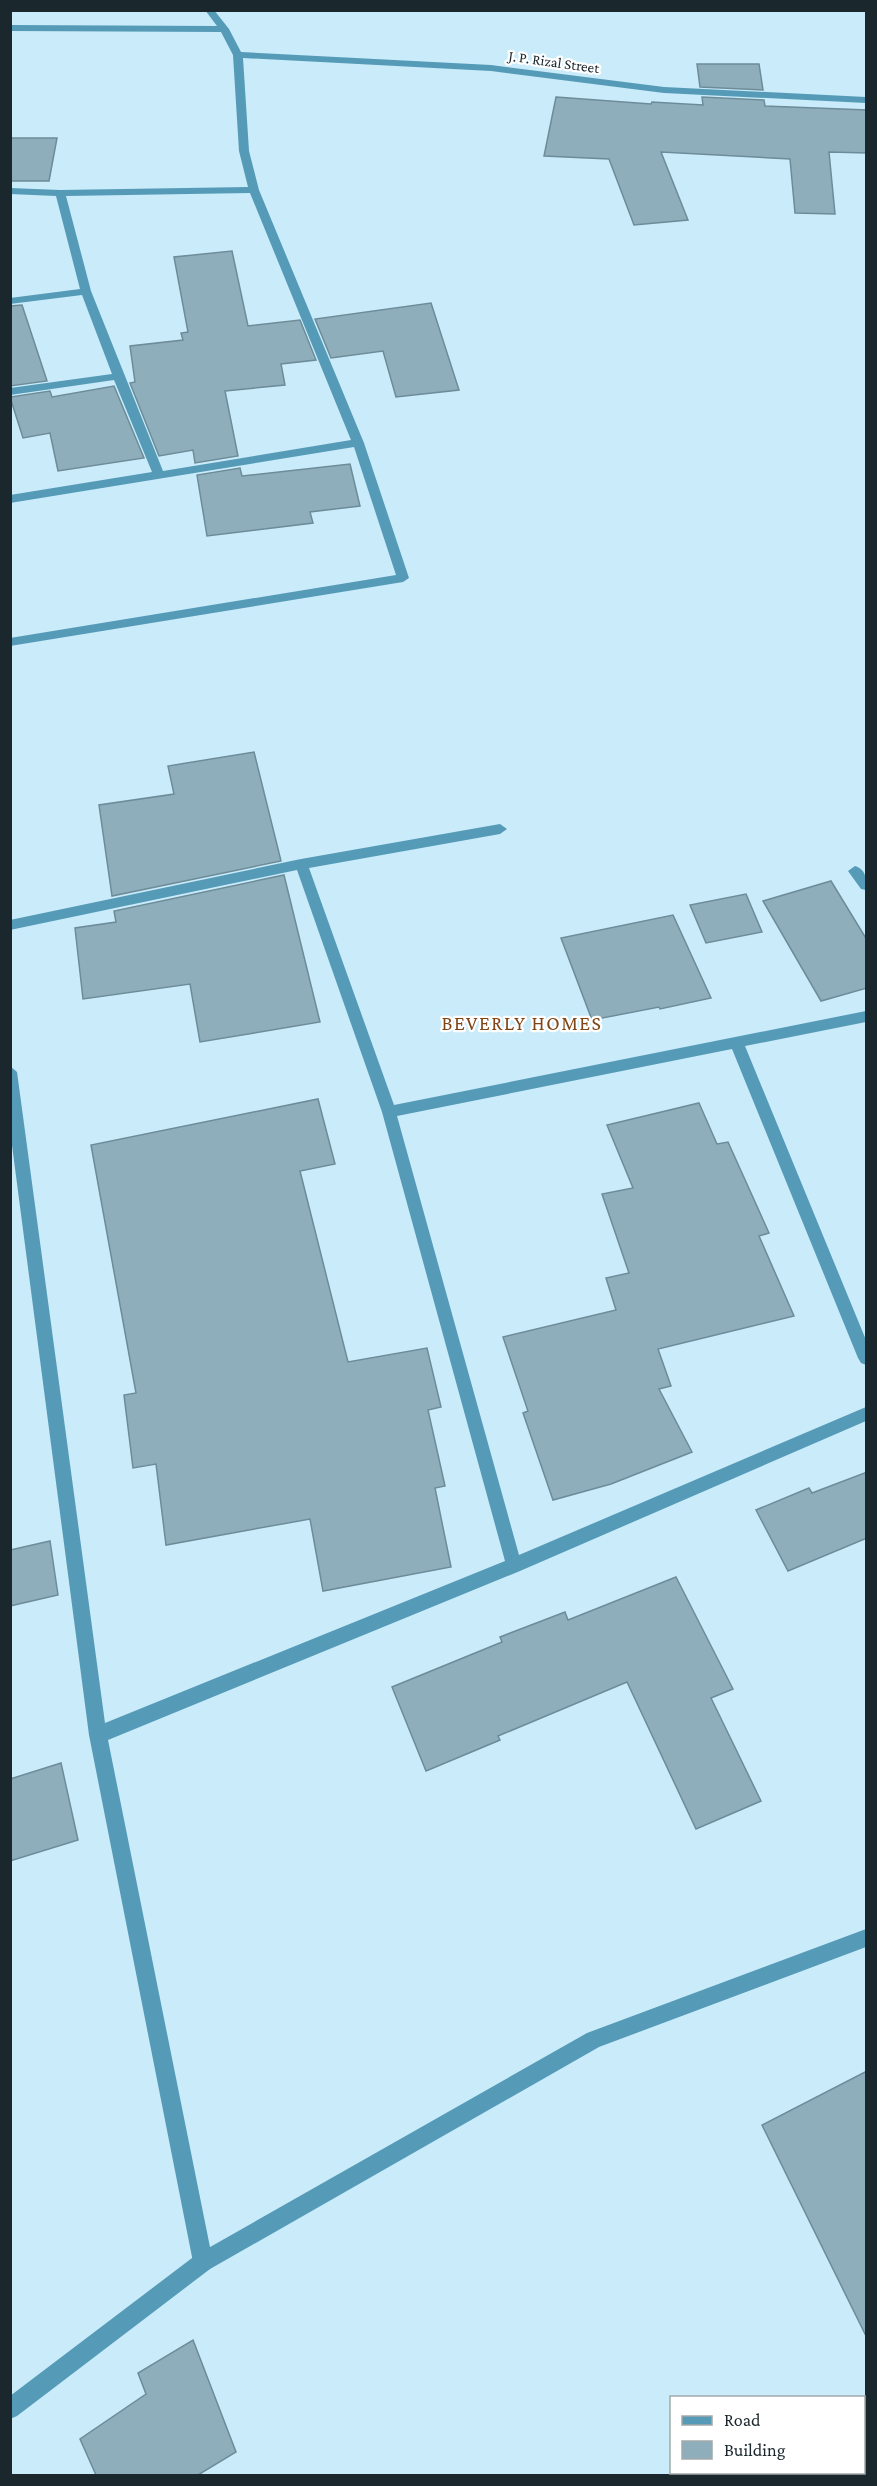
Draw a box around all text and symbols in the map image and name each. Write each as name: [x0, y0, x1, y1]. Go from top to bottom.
street label: J. P. Rizal Street: [506, 47, 601, 77]
district label: BEVERLY HOMES: [442, 1012, 602, 1034]
legend: [670, 2396, 865, 2474]
text: Road: [724, 2410, 761, 2430]
text: Building: [724, 2440, 786, 2460]

